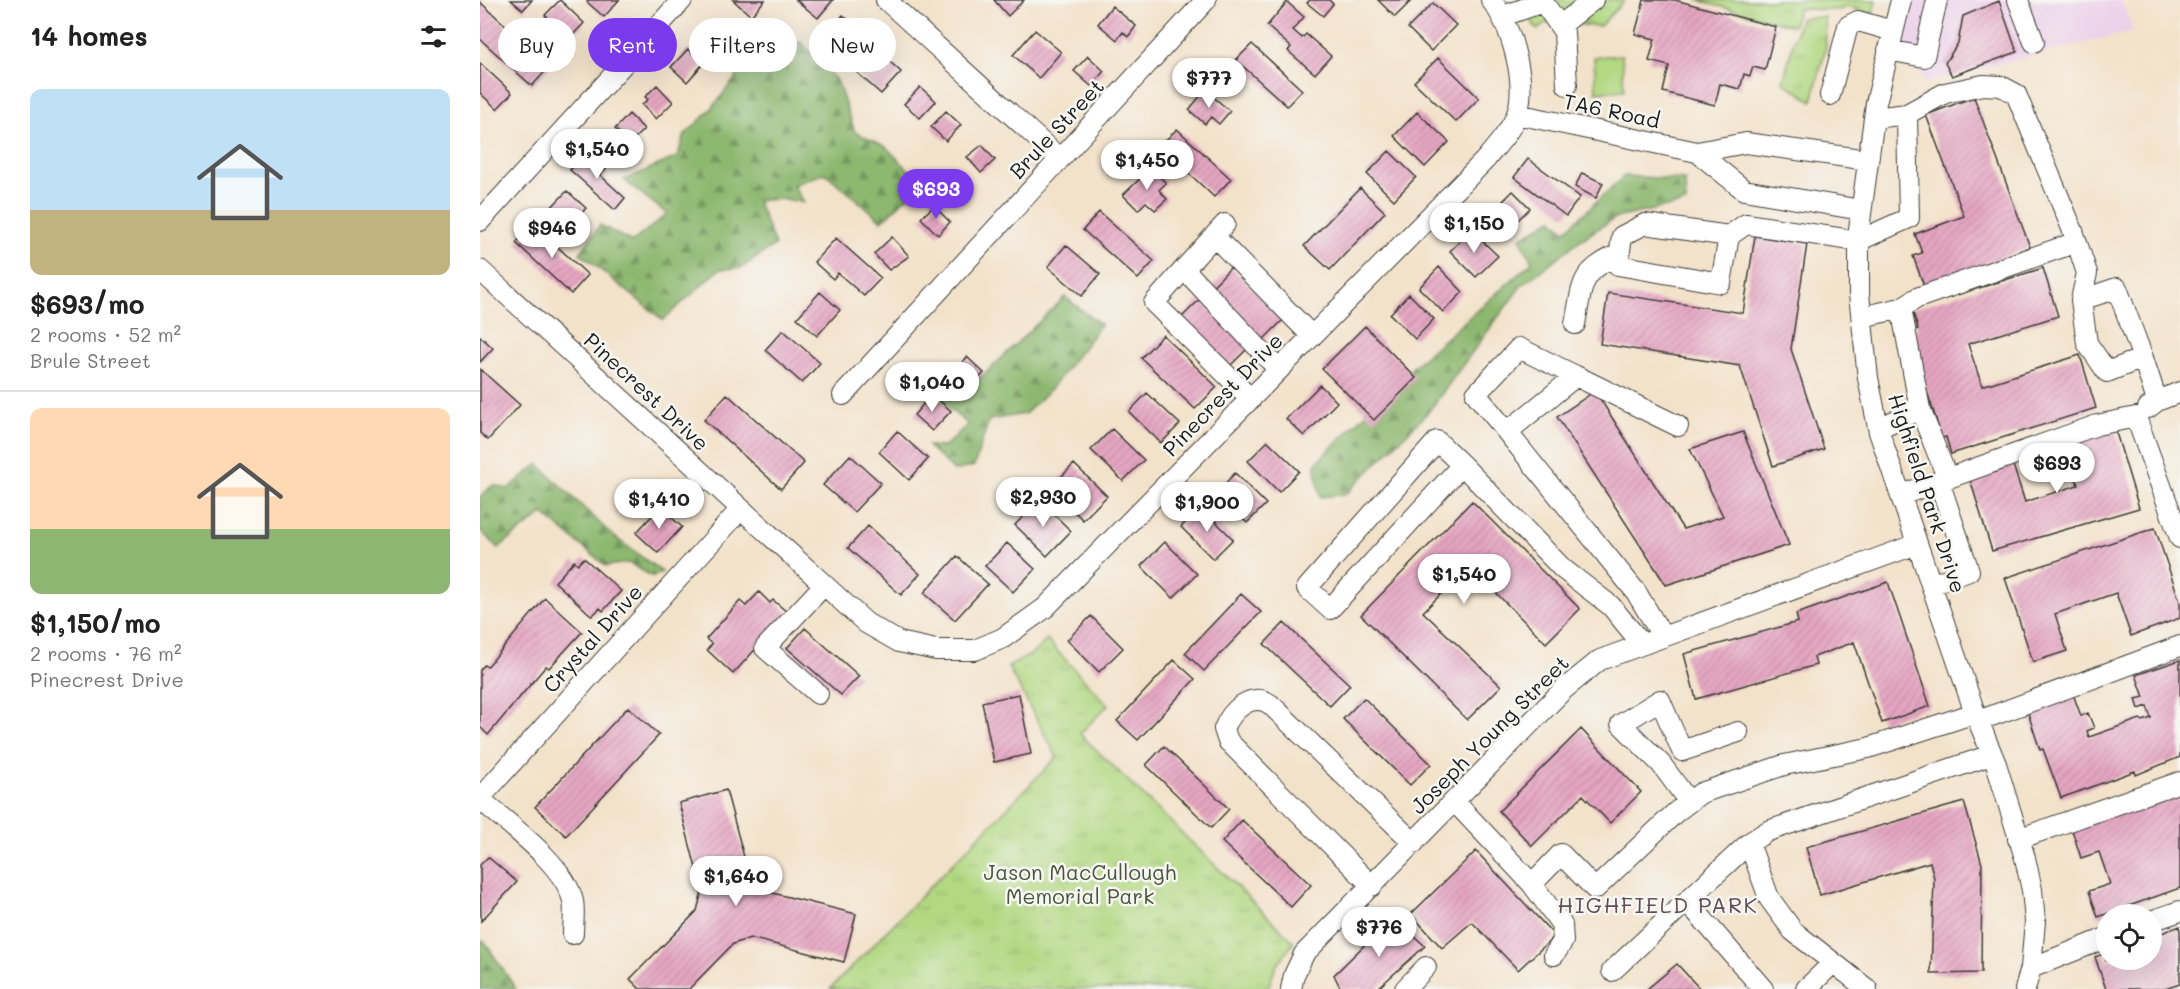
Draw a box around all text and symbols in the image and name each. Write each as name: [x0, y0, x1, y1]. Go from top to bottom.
chip: Buy: [498, 18, 576, 72]
chip: Rent: [588, 18, 677, 72]
chip: Filters: [689, 18, 797, 72]
chip: New: [809, 18, 896, 72]
text: 14 homes: [30, 19, 148, 53]
icon: filters: [417, 20, 450, 53]
pin: $777: [1173, 58, 1245, 109]
text: $777: [1186, 64, 1232, 90]
street label: Brule Street: [1003, 72, 1109, 184]
street label: TA6 Road: [1561, 87, 1663, 133]
icon: home: [186, 128, 294, 236]
pin: $1,540: [548, 129, 646, 180]
text: $1,540: [565, 135, 629, 161]
pin: $1,450: [1098, 140, 1196, 191]
text: $1,450: [1115, 146, 1179, 172]
pin: $693: [900, 169, 972, 220]
text: $693: [912, 175, 960, 201]
pin: $1,150: [1425, 203, 1523, 254]
pin: $946: [516, 208, 588, 259]
text: $1,150: [1444, 209, 1504, 235]
text: $946: [527, 214, 577, 240]
text: $693/mo: [30, 287, 145, 321]
text: 2 rooms · 52 m²: [30, 321, 181, 347]
street label: Pinecrest Drive: [579, 326, 715, 456]
street label: Pinecrest Drive: [1156, 327, 1288, 461]
text: Brule Street: [30, 347, 151, 373]
pin: $1,040: [883, 362, 981, 413]
text: $1,040: [899, 368, 965, 394]
street label: Highfield Park Drive: [1883, 390, 1973, 596]
pin: $693: [2021, 443, 2093, 494]
icon: home: [186, 447, 294, 555]
text: $693: [2033, 449, 2081, 475]
pin: $2,930: [994, 477, 1092, 528]
pin: $1,410: [610, 479, 708, 530]
pin: $1,900: [1158, 482, 1256, 533]
text: $2,930: [1010, 483, 1076, 509]
text: $1,410: [628, 485, 690, 511]
text: $1,900: [1174, 488, 1240, 514]
pin: $1,540: [1415, 554, 1513, 605]
text: $1,540: [1432, 560, 1496, 586]
street label: Crystal Drive: [536, 578, 648, 698]
text: $1,150/mo: [30, 606, 161, 640]
text: 2 rooms · 76 m²: [30, 640, 182, 666]
street label: Joseph Young Street: [1404, 649, 1574, 819]
text: Pinecrest Drive: [30, 666, 184, 692]
pin: $1,640: [687, 856, 785, 907]
park label: Jason MacCullough Memorial Park: [984, 858, 1176, 909]
text: $1,640: [704, 862, 769, 888]
district label: HIGHFIELD PARK: [1558, 890, 1758, 919]
map controls: [2096, 904, 2162, 970]
button: locate: [2096, 904, 2162, 970]
pin: $776: [1343, 907, 1415, 958]
text: $776: [1356, 913, 1402, 939]

